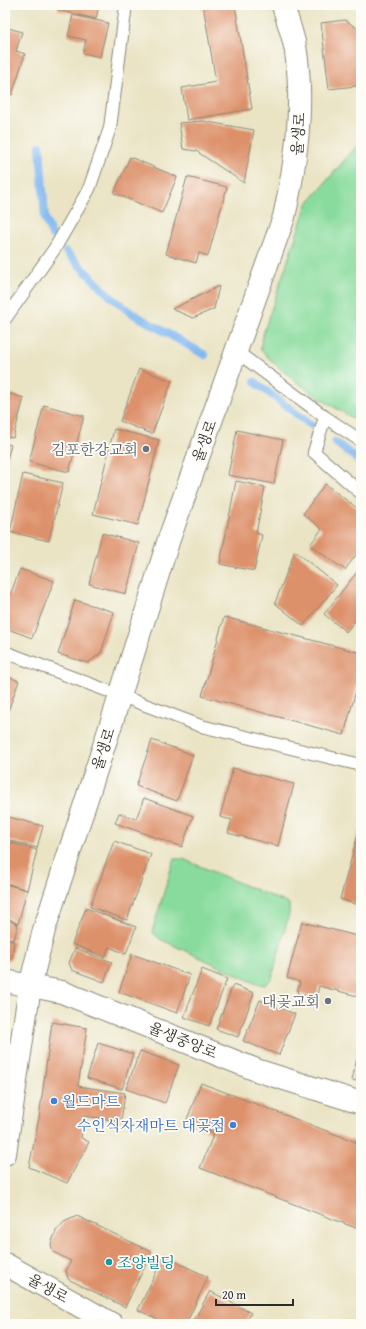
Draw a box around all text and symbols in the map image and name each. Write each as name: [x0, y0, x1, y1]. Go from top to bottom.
street label: 율생로: [286, 111, 310, 156]
street label: 율생로: [187, 417, 221, 465]
place label: 김포한강교회: [51, 439, 138, 460]
marker: 김포한강교회: [141, 444, 151, 454]
street label: 율생로: [86, 725, 120, 773]
place label: 대곶교회: [262, 991, 320, 1012]
marker: 대곶교회: [323, 996, 333, 1006]
street label: 율생중앙로: [145, 1017, 221, 1063]
place label: 월드마트: [62, 1091, 120, 1112]
marker: 월드마트: [49, 1096, 59, 1106]
place label: 수인식자재마트 대곶점: [77, 1115, 225, 1136]
marker: 수인식자재마트 대곶점: [228, 1120, 238, 1130]
place label: 조양빌딩: [117, 1252, 175, 1273]
marker: 조양빌딩: [104, 1257, 114, 1267]
street label: 율생로: [24, 1268, 73, 1308]
scale bar: [216, 1281, 293, 1307]
text: 20 m: [222, 1286, 246, 1303]

